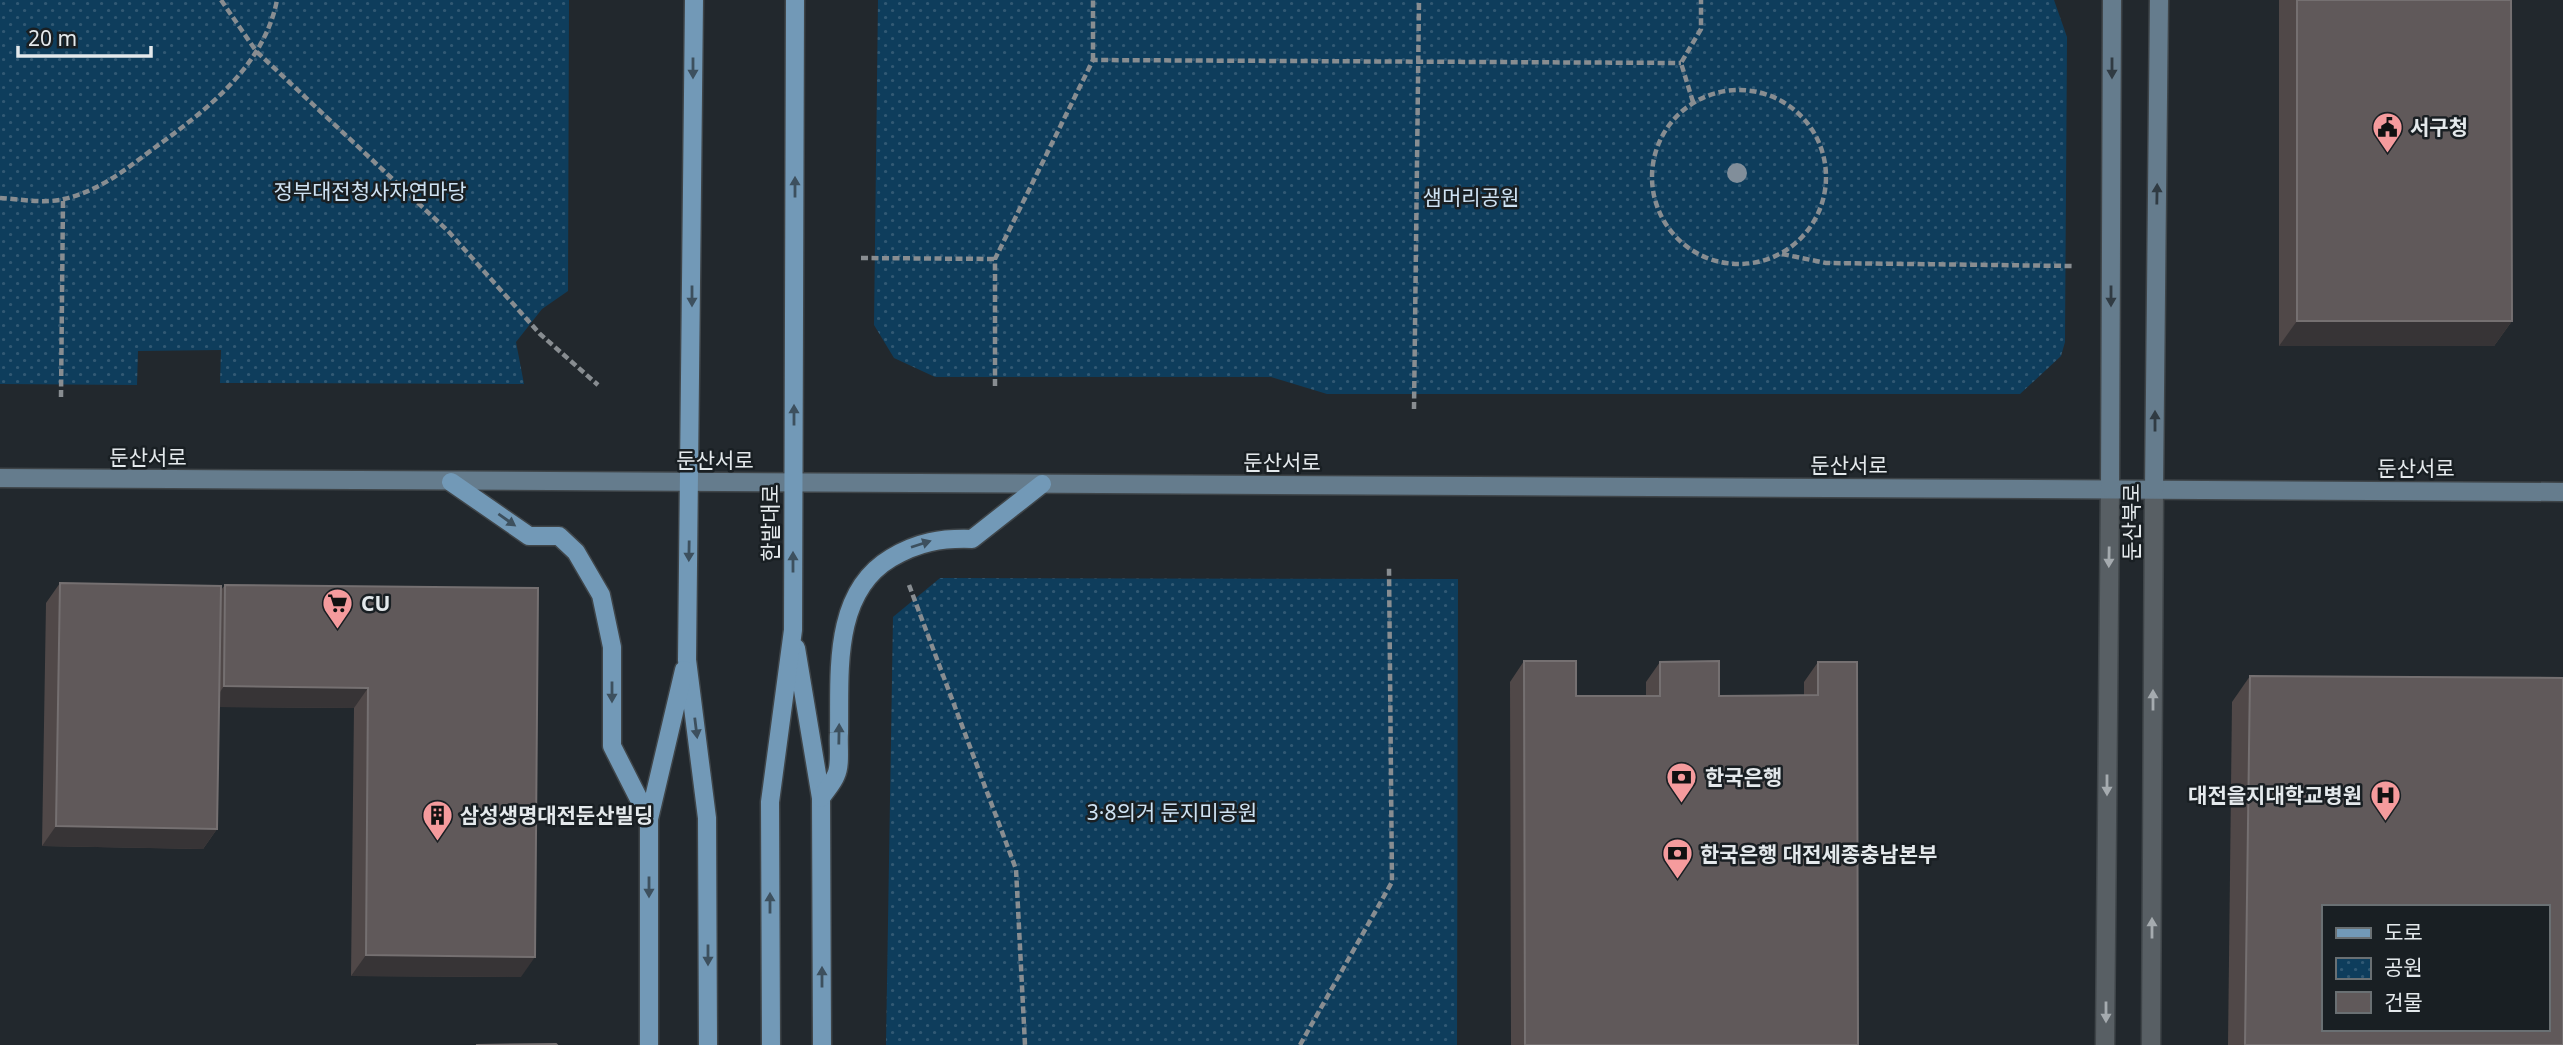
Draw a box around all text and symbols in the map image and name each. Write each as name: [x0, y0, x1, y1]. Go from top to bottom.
scale bar: [18, 14, 150, 58]
text: 20 m: [28, 24, 77, 52]
one-way arrow: [688, 57, 699, 79]
one-way arrow: [2106, 57, 2118, 79]
public building icon: 서구청: [2370, 110, 2404, 154]
place label: 서구청: [2410, 113, 2468, 141]
one-way arrow: [789, 176, 801, 198]
park label: 정부대전청사자연마당: [273, 177, 467, 205]
one-way arrow: [2151, 182, 2163, 204]
park label: 샘머리공원: [1423, 183, 1519, 211]
one-way arrow: [686, 285, 698, 307]
one-way arrow: [2105, 285, 2117, 307]
one-way arrow: [788, 403, 800, 425]
one-way arrow: [2149, 410, 2161, 432]
street label: 둔산서로: [109, 443, 187, 471]
street label: 둔산서로: [676, 446, 754, 474]
street label: 둔산서로: [1243, 448, 1321, 476]
street label: 둔산서로: [1810, 451, 1888, 479]
street label: 둔산서로: [2377, 454, 2455, 482]
street label: 둔산북로: [2117, 483, 2145, 561]
street label: 한밭대로: [756, 484, 784, 562]
one-way arrow: [498, 513, 516, 527]
one-way arrow: [911, 538, 932, 548]
one-way arrow: [683, 540, 695, 562]
one-way arrow: [2104, 546, 2115, 568]
one-way arrow: [787, 551, 799, 573]
supermarket icon: CU: [321, 586, 355, 630]
place label: CU: [361, 589, 390, 617]
one-way arrow: [606, 681, 618, 703]
one-way arrow: [2147, 689, 2159, 711]
one-way arrow: [690, 717, 701, 739]
one-way arrow: [833, 723, 844, 745]
bank icon: 한국은행: [1665, 760, 1699, 804]
place label: 한국은행: [1705, 763, 1782, 791]
one-way arrow: [2101, 774, 2113, 796]
hospital icon: 대전을지대학교병원: [2368, 778, 2402, 822]
place label: 대전을지대학교병원: [2188, 781, 2362, 809]
building icon: 삼성생명대전둔산빌딩: [420, 798, 454, 842]
park label: 3·8의거 둔지미공원: [1087, 798, 1257, 826]
place label: 삼성생명대전둔산빌딩: [460, 801, 653, 829]
bank icon: 한국은행 대전세종충남본부: [1660, 837, 1694, 881]
place label: 한국은행 대전세종충남본부: [1700, 840, 1937, 868]
one-way arrow: [643, 877, 655, 899]
one-way arrow: [765, 892, 776, 914]
legend: [2322, 905, 2549, 1031]
one-way arrow: [2146, 917, 2158, 939]
text: 도로: [2384, 918, 2423, 946]
one-way arrow: [702, 944, 714, 966]
text: 공원: [2384, 953, 2423, 981]
one-way arrow: [816, 966, 828, 988]
text: 건물: [2384, 988, 2423, 1016]
one-way arrow: [2100, 1001, 2112, 1023]

